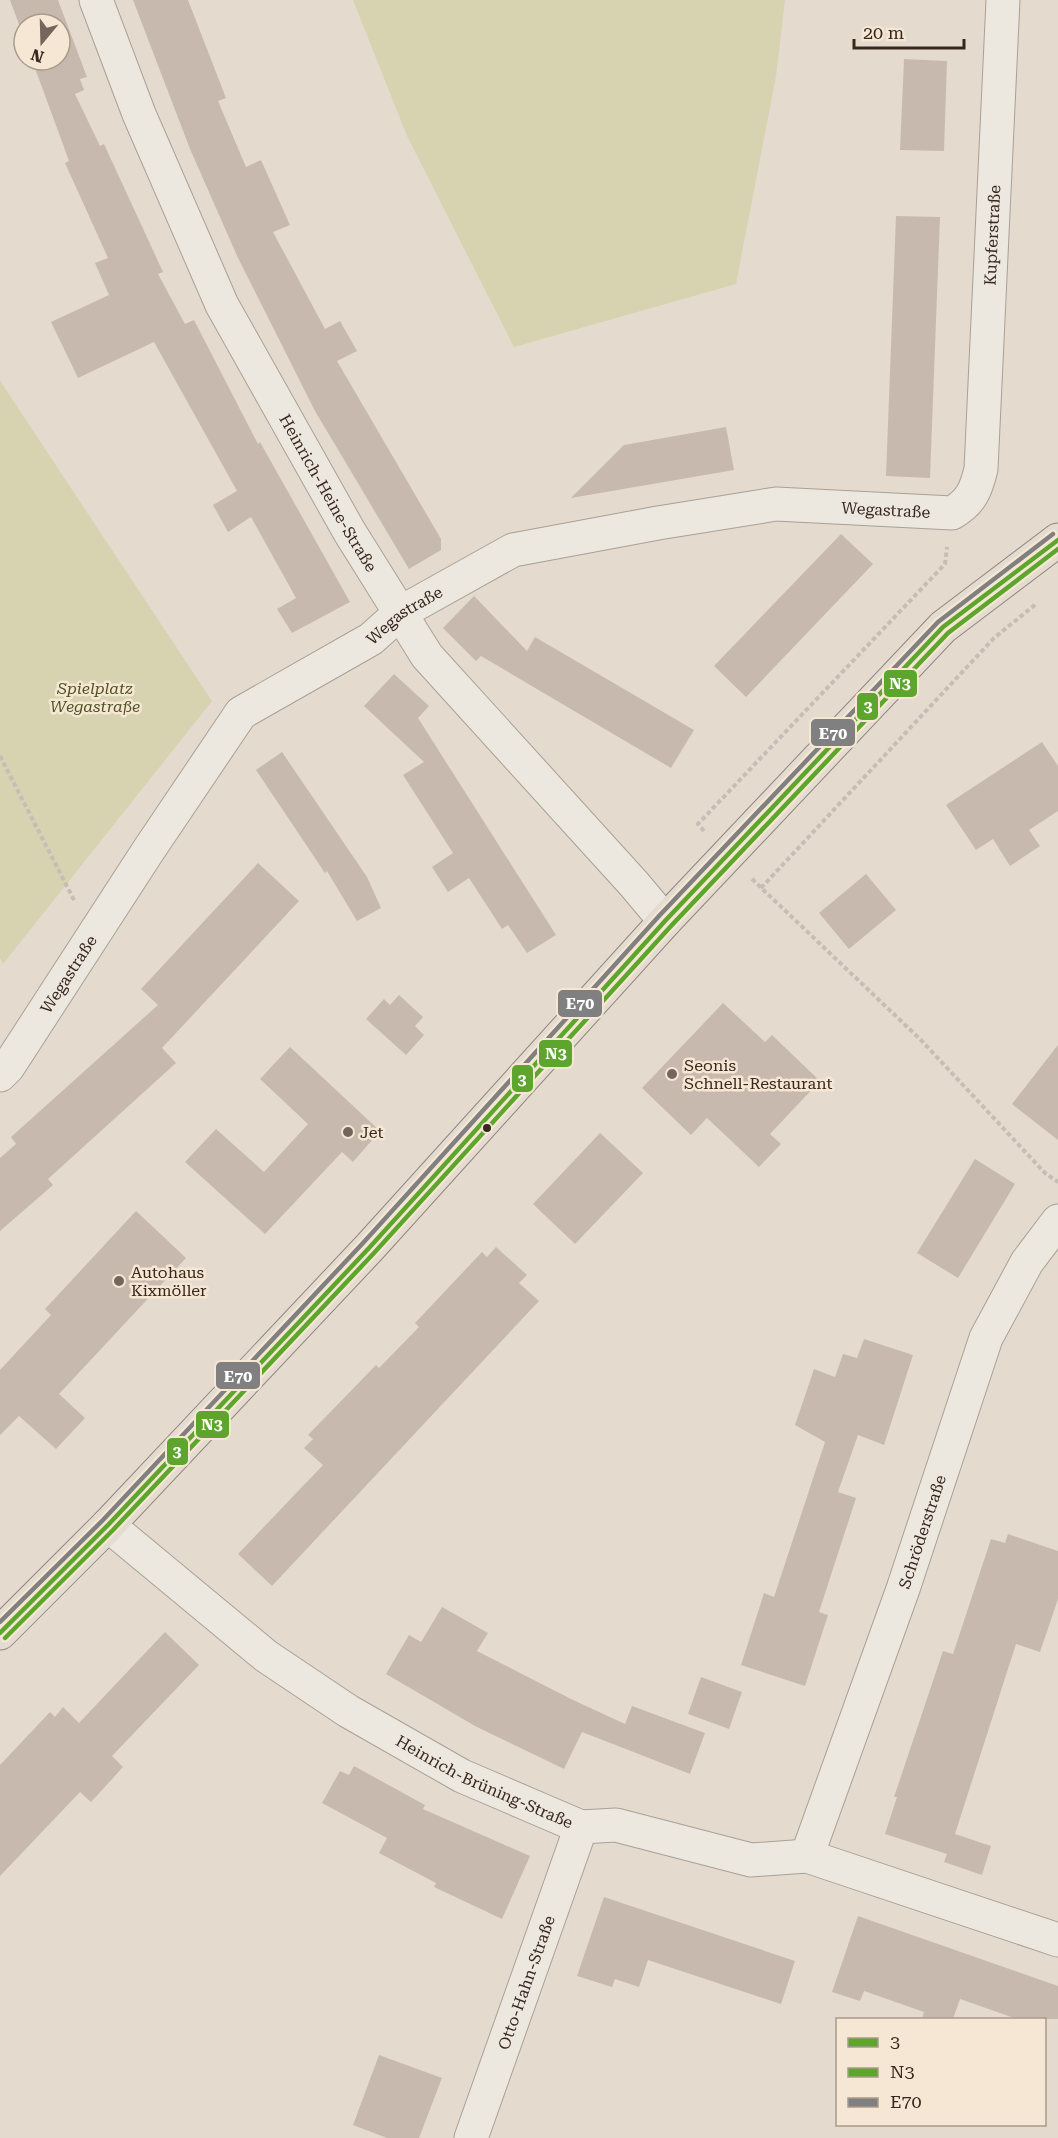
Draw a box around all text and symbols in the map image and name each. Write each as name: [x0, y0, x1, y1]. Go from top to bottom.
north arrow: [12, 12, 72, 72]
scale bar: [854, 12, 964, 50]
text: 20 m: [863, 22, 904, 43]
text: N: [28, 45, 46, 67]
street label: Kupferstraße: [980, 184, 1004, 286]
street label: Heinrich-Heine-Straße: [276, 411, 381, 575]
street label: Wegastraße: [841, 498, 931, 521]
street label: Wegastraße: [362, 582, 446, 648]
line badge: N3: [883, 669, 918, 698]
text: N3: [889, 674, 911, 693]
park label: Spielplatz Wegastraße: [50, 679, 140, 716]
line badge: 3: [856, 692, 879, 721]
text: 3: [864, 697, 873, 716]
line badge: E70: [810, 718, 856, 747]
text: E70: [819, 724, 847, 743]
street label: Wegastraße: [36, 931, 101, 1017]
line badge: E70: [557, 989, 603, 1018]
text: E70: [566, 994, 594, 1013]
line badge: N3: [538, 1039, 573, 1068]
text: N3: [545, 1044, 567, 1063]
place label: Seonis Schnell-Restaurant: [684, 1056, 833, 1093]
line badge: 3: [511, 1064, 534, 1093]
marker: Seonis Schnell-Restaurant: [665, 1067, 679, 1081]
text: 3: [518, 1070, 527, 1089]
unlabelled marker: [481, 1122, 493, 1134]
place label: Jet: [360, 1123, 384, 1142]
marker: Jet: [341, 1125, 355, 1139]
place label: Autohaus Kixmöller: [131, 1263, 207, 1300]
marker: Autohaus Kixmöller: [112, 1274, 126, 1288]
line badge: E70: [215, 1361, 261, 1390]
text: E70: [224, 1367, 252, 1386]
line badge: N3: [195, 1410, 230, 1439]
text: N3: [201, 1415, 223, 1434]
line badge: 3: [166, 1437, 189, 1466]
text: 3: [173, 1442, 182, 1461]
street label: Schröderstraße: [894, 1472, 950, 1591]
street label: Heinrich-Brüning-Straße: [393, 1731, 576, 1832]
street label: Otto-Hahn-Straße: [494, 1913, 559, 2052]
legend: [836, 2018, 1046, 2126]
text: 3: [890, 2031, 900, 2052]
text: N3: [890, 2061, 914, 2082]
text: E70: [890, 2091, 922, 2112]

